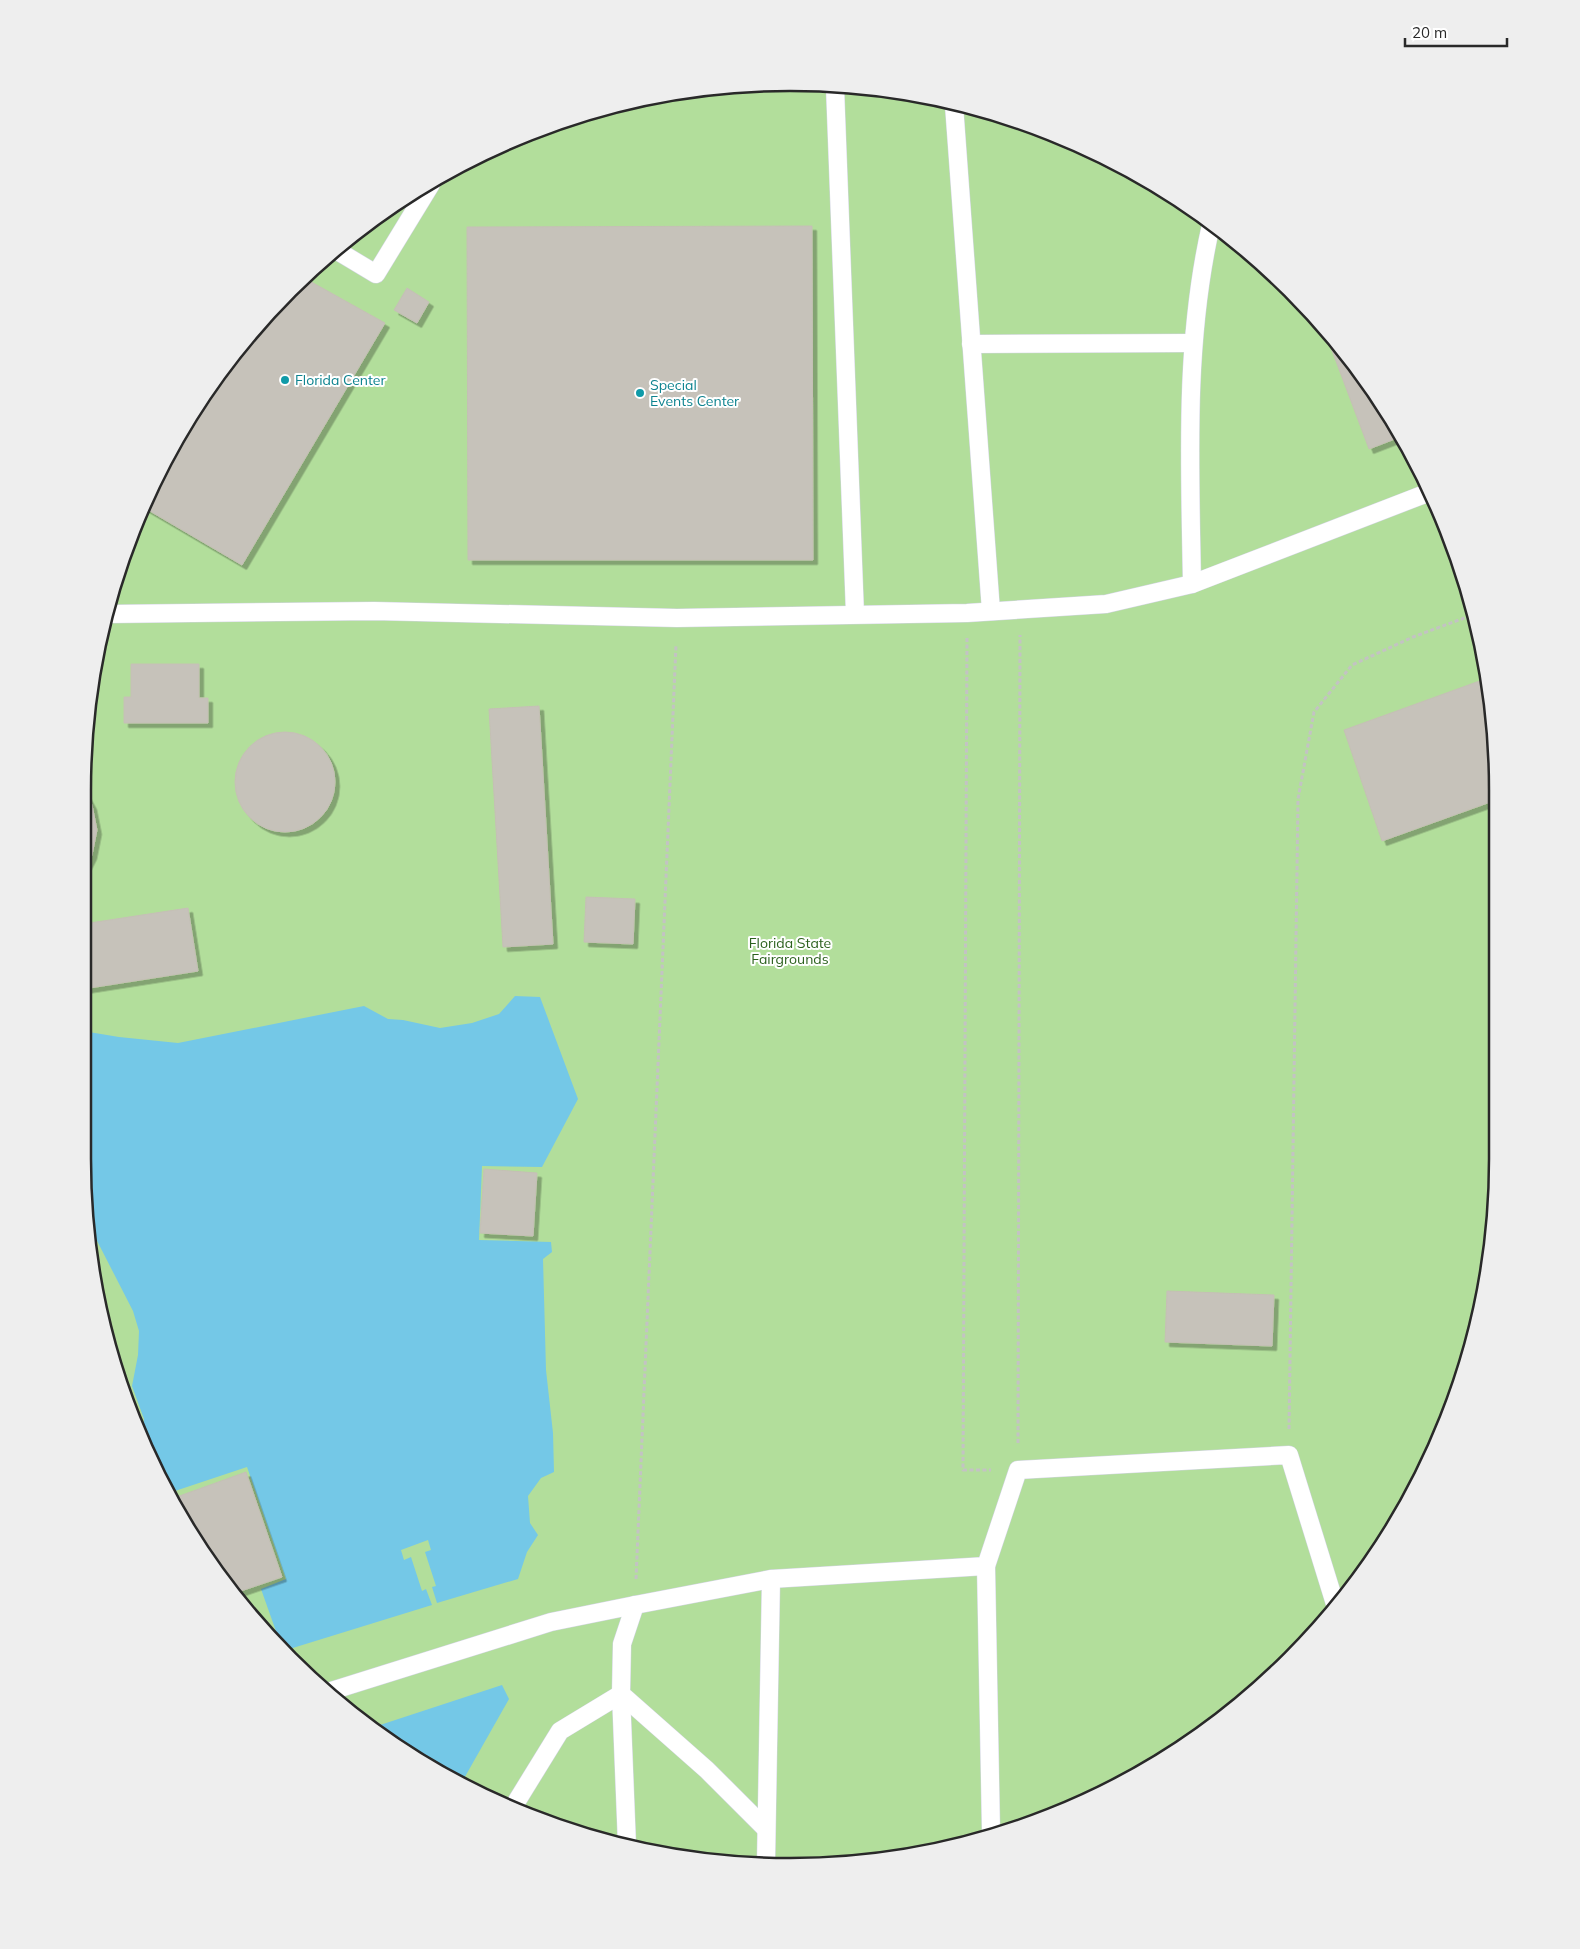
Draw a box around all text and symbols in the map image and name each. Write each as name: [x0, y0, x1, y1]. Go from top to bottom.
scale bar: [1405, 15, 1508, 47]
text: 20 m: [1412, 23, 1447, 42]
place label: Florida Center: [295, 371, 386, 389]
marker: Florida Center: [279, 374, 291, 386]
place label: Special Events Center: [650, 376, 740, 410]
marker: Special Events Center: [634, 387, 646, 399]
park label: Florida State Fairgrounds: [749, 934, 831, 968]

